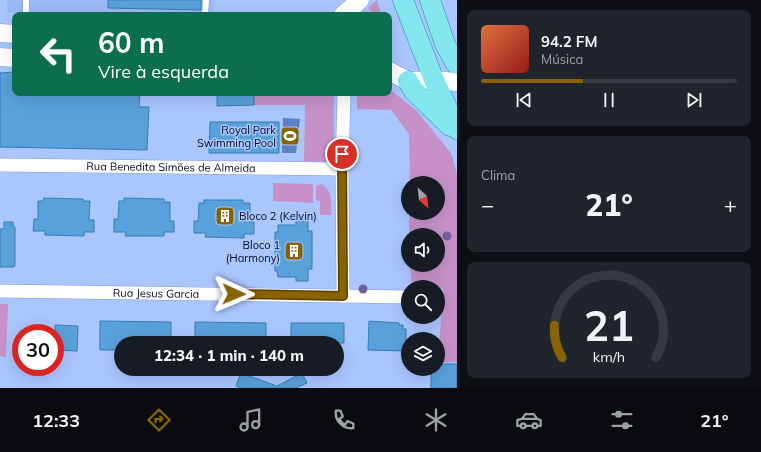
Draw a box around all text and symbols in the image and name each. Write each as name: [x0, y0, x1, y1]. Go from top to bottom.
text: 60 m: [98, 25, 164, 60]
icon: left: [32, 28, 84, 80]
text: 94.2 FM: [541, 32, 597, 51]
text: Música: [541, 51, 583, 67]
text: Vire à esquerda: [98, 60, 229, 83]
icon: previous: [513, 89, 535, 111]
icon: pause: [598, 89, 620, 111]
icon: next: [683, 89, 705, 111]
place label: Royal Park Swimming Pool: [197, 123, 276, 150]
sports icon: Royal Park Swimming Pool: [279, 125, 301, 147]
pin: [325, 137, 359, 171]
icon: arrive: [331, 143, 353, 165]
street label: Rua Benedita Simões de Almeida: [86, 159, 256, 175]
text: Clima: [481, 167, 515, 183]
north arrow: [401, 176, 445, 220]
map controls: [401, 176, 445, 376]
text: 21°: [585, 186, 633, 224]
text: −: [481, 191, 494, 219]
text: +: [724, 191, 737, 219]
building icon: Bloco 2 (Kelvin): [214, 205, 236, 227]
place label: Bloco 2 (Kelvin): [239, 209, 317, 223]
button: sound: [401, 228, 445, 272]
place label: Bloco 1 (Harmony): [226, 238, 280, 265]
building icon: Bloco 1 (Harmony): [283, 240, 305, 262]
position arrow: [213, 273, 255, 315]
button: search: [401, 280, 445, 324]
street label: Rua Jesus Garcia: [113, 286, 199, 301]
text: 21: [584, 299, 634, 351]
speed limit sign: 30: [12, 324, 64, 376]
button: layers: [401, 332, 445, 376]
text: 12:34 · 1 min · 140 m: [154, 346, 304, 365]
text: km/h: [593, 348, 625, 366]
icon: directions: [145, 406, 173, 434]
icon: music: [237, 406, 265, 434]
icon: phone: [330, 406, 358, 434]
icon: climate: [422, 406, 450, 434]
icon: car: [515, 406, 543, 434]
icon: filters: [608, 406, 636, 434]
text: 12:33: [32, 409, 80, 432]
text: 21°: [700, 409, 729, 432]

